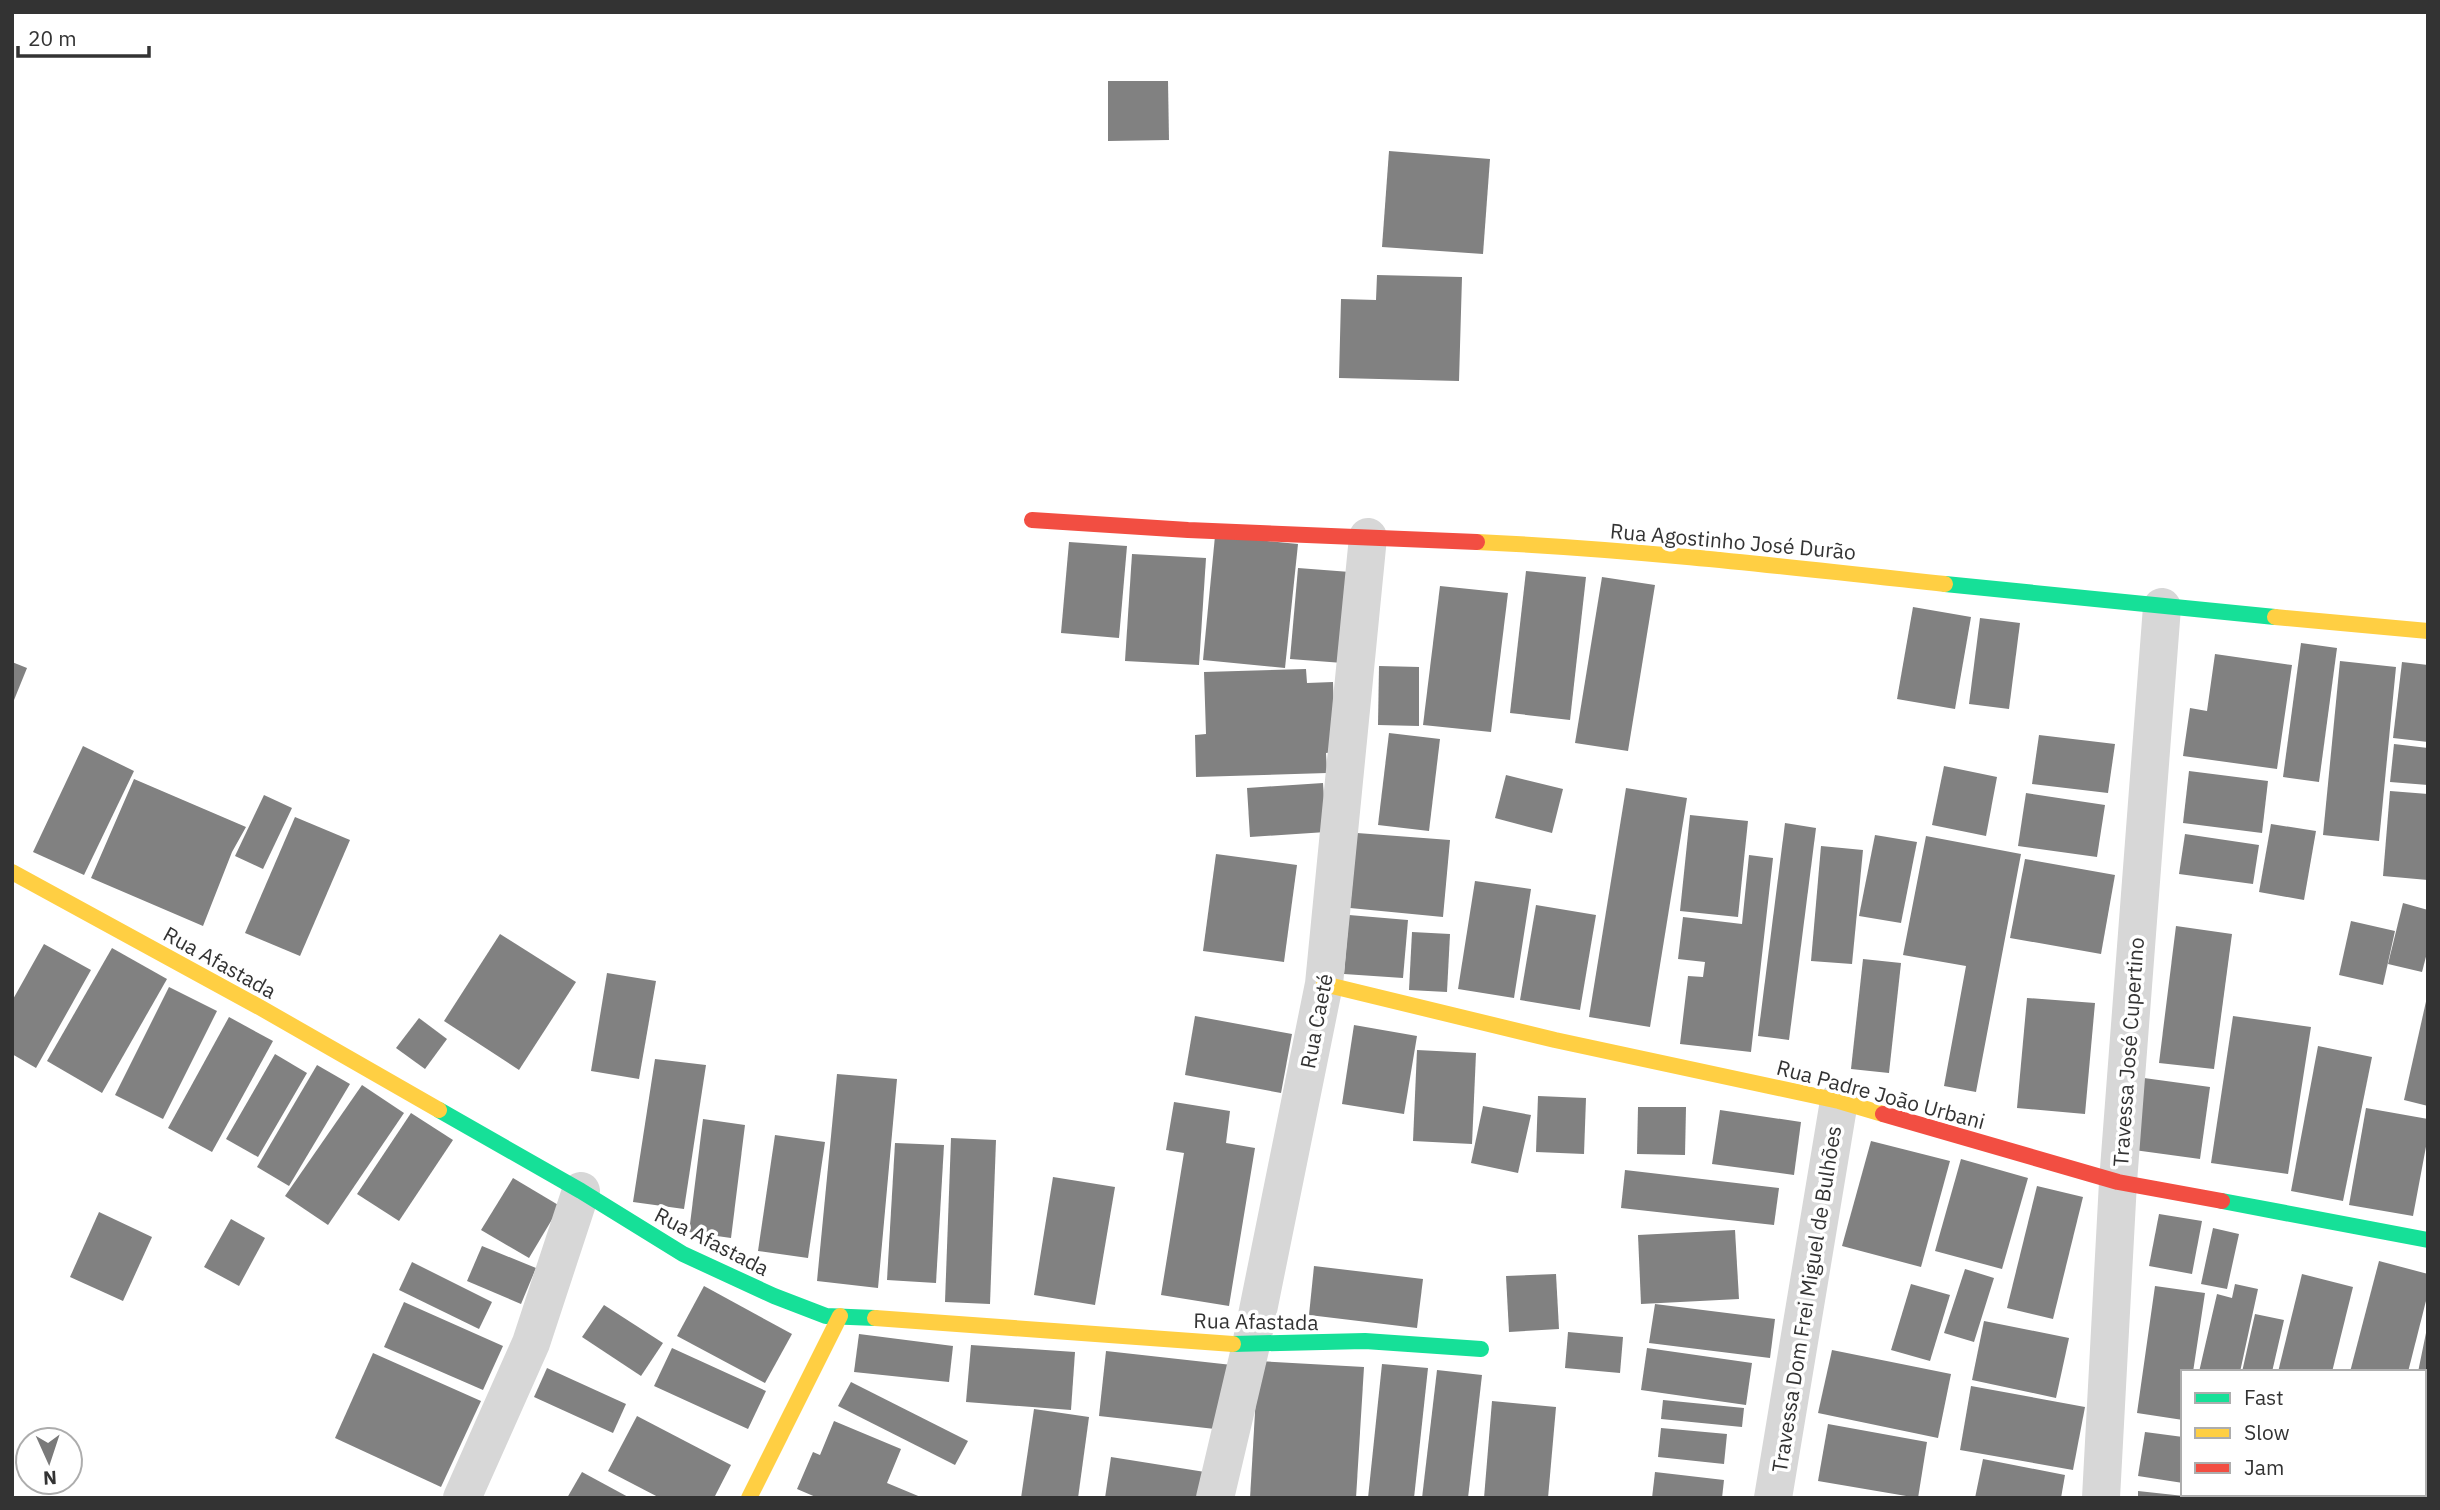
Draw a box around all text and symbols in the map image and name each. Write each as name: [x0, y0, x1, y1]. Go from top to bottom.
scale bar: [18, 14, 149, 58]
text: 20 m: [28, 24, 77, 52]
street label: Rua Agostinho José Durão: [1609, 516, 1857, 566]
street label: Rua Afastada: [159, 919, 281, 1005]
street label: Travessa José Cupertino: [2106, 936, 2150, 1168]
street label: Rua Caeté: [1293, 971, 1339, 1071]
street label: Rua Padre João Urbani: [1774, 1053, 1988, 1135]
street label: Travessa Dom Frei Miguel de Bulhões: [1765, 1124, 1847, 1474]
street label: Rua Afastada: [650, 1200, 774, 1282]
street label: Rua Afastada: [1193, 1306, 1319, 1336]
legend: [2181, 1370, 2426, 1496]
text: Fast: [2244, 1383, 2284, 1411]
text: Slow: [2244, 1418, 2290, 1446]
north arrow: [14, 1426, 84, 1496]
text: Jam: [2244, 1453, 2284, 1481]
text: N: [42, 1466, 57, 1490]

